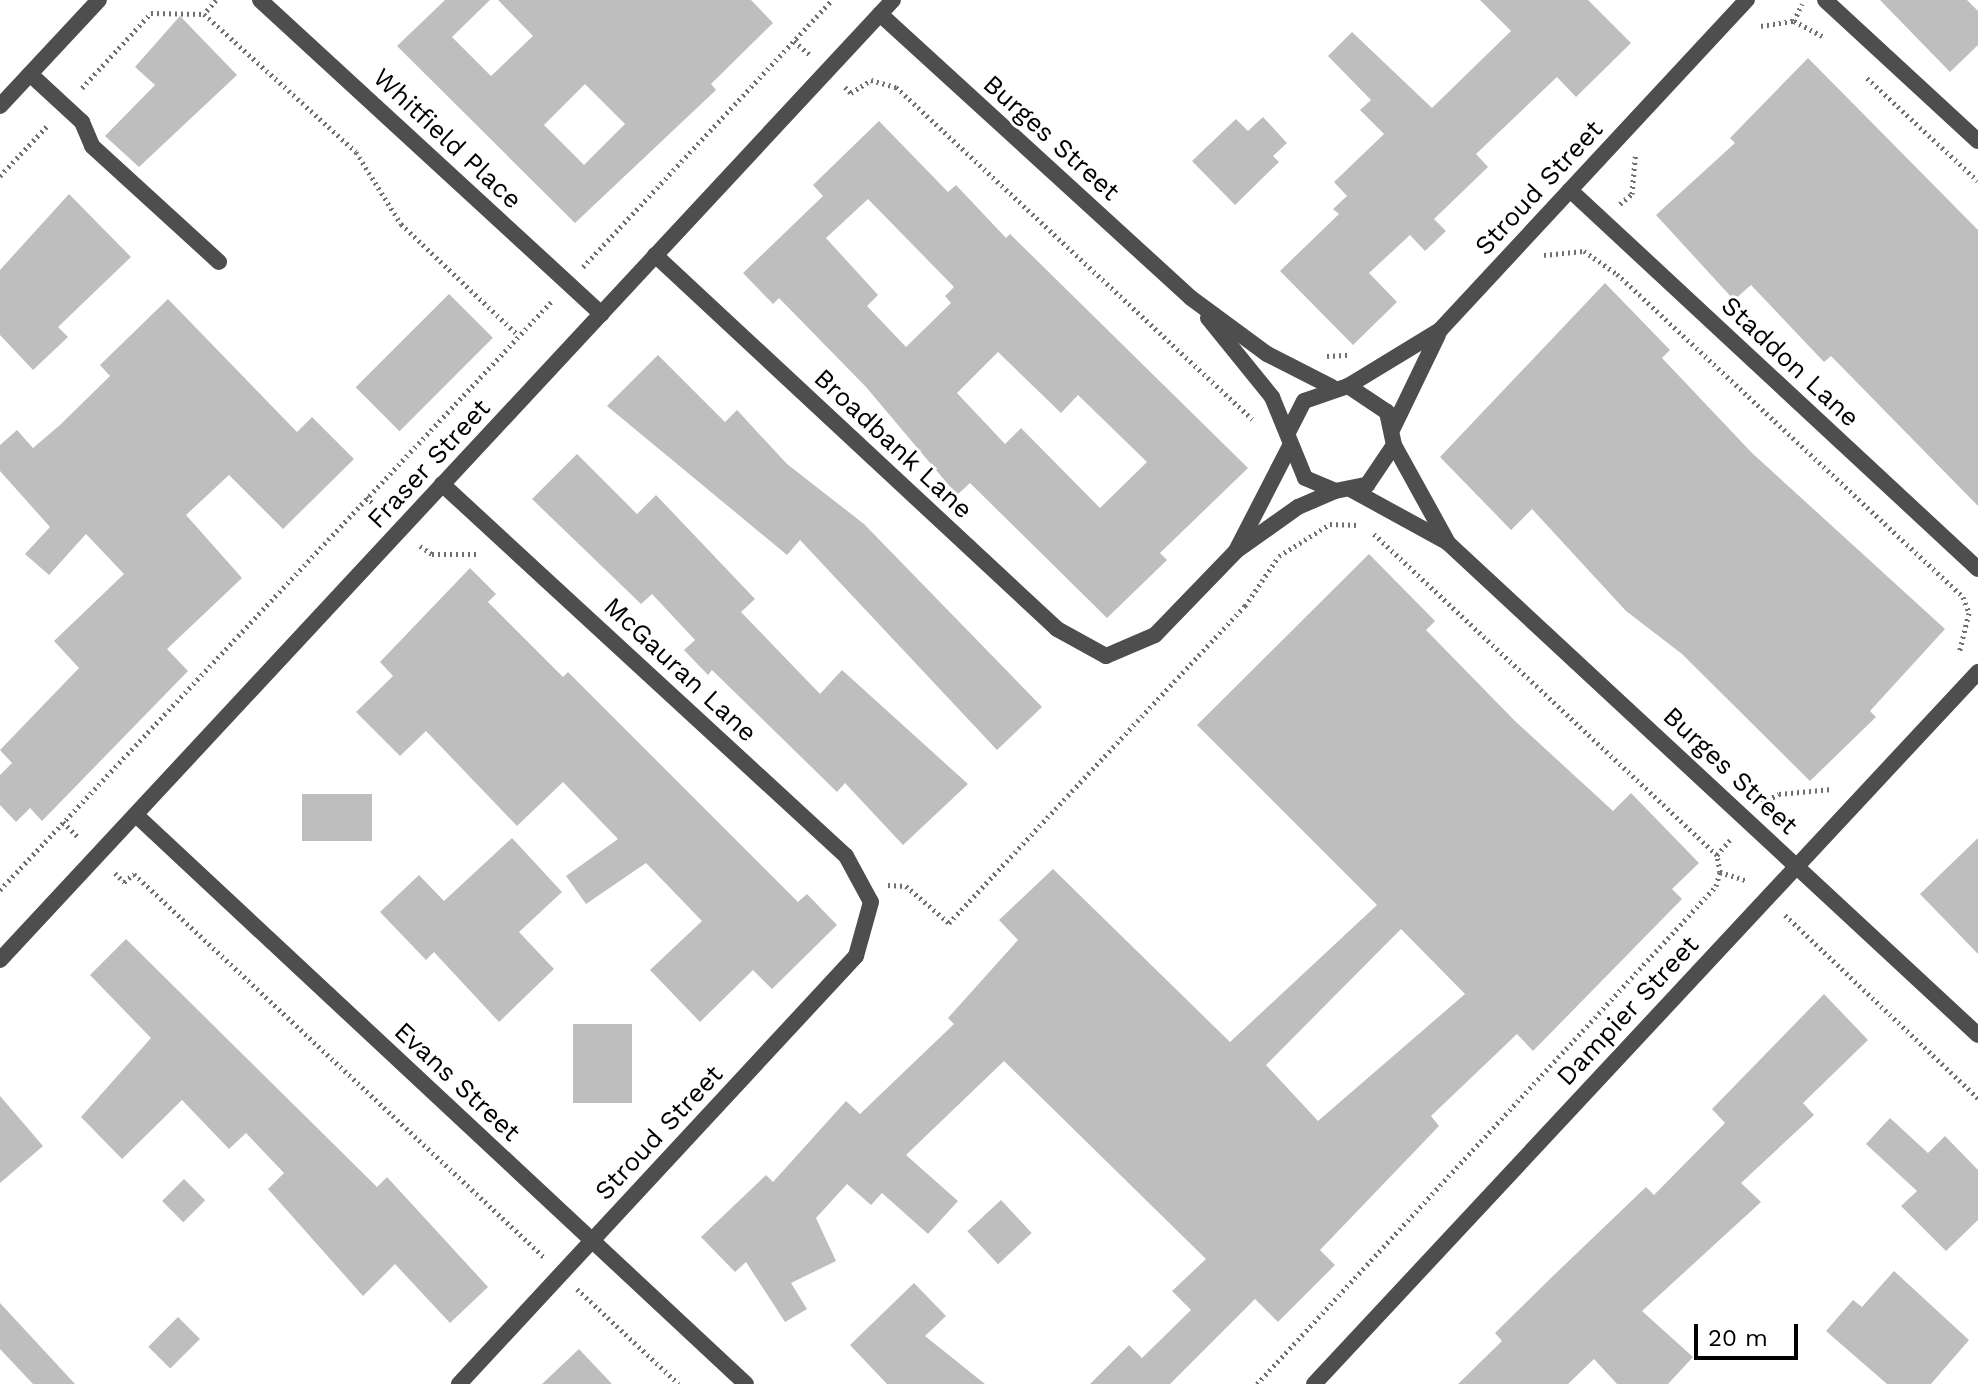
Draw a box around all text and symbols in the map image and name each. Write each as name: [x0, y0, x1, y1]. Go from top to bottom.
street label: Whitfield Place: [366, 62, 528, 216]
street label: Burges Street: [976, 69, 1126, 207]
street label: Stroud Street: [1469, 114, 1609, 262]
street label: Staddon Lane: [1715, 290, 1865, 434]
street label: Broadbank Lane: [807, 362, 979, 526]
street label: Fraser Street: [361, 393, 497, 535]
street label: McGauran Lane: [597, 591, 763, 749]
street label: Burges Street: [1656, 701, 1804, 841]
street label: Dampier Street: [1550, 929, 1706, 1093]
street label: Evans Street: [388, 1016, 526, 1148]
street label: Stroud Street: [589, 1059, 729, 1207]
scale bar: [1698, 1308, 1802, 1358]
text: 20 m: [1708, 1324, 1768, 1352]

